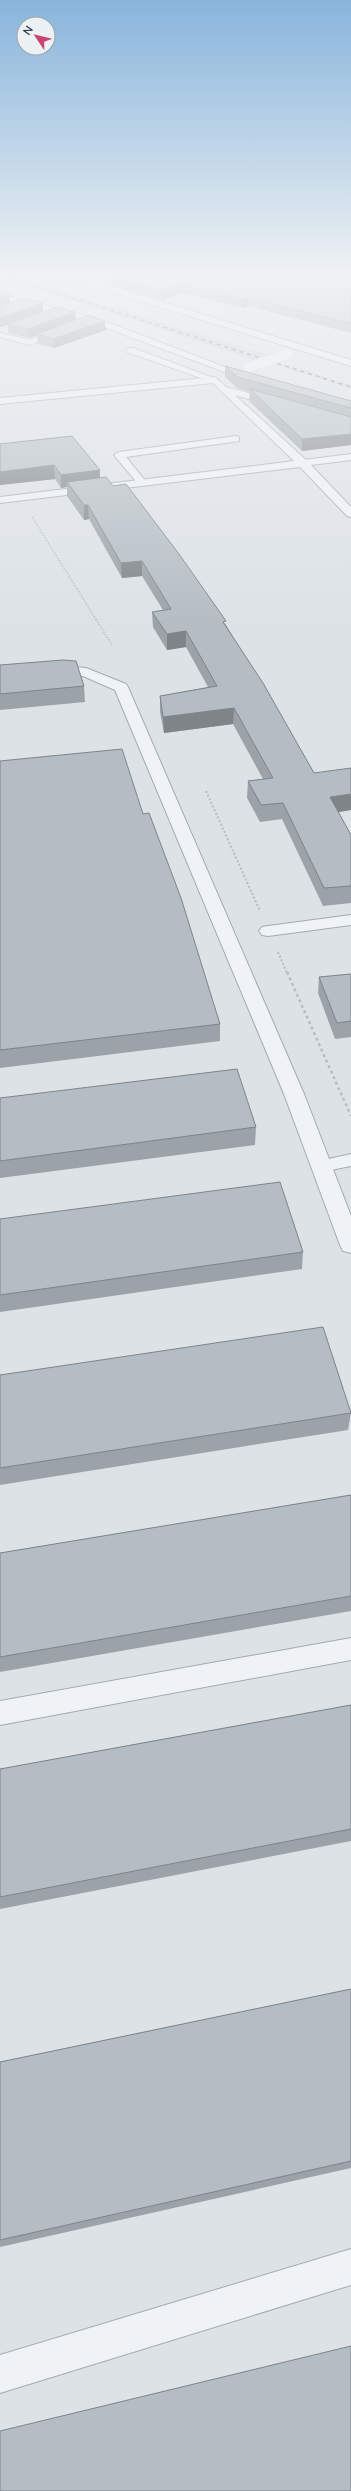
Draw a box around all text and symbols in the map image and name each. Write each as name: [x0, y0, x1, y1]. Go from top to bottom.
north arrow: [16, 16, 56, 56]
text: N: [20, 23, 36, 38]

